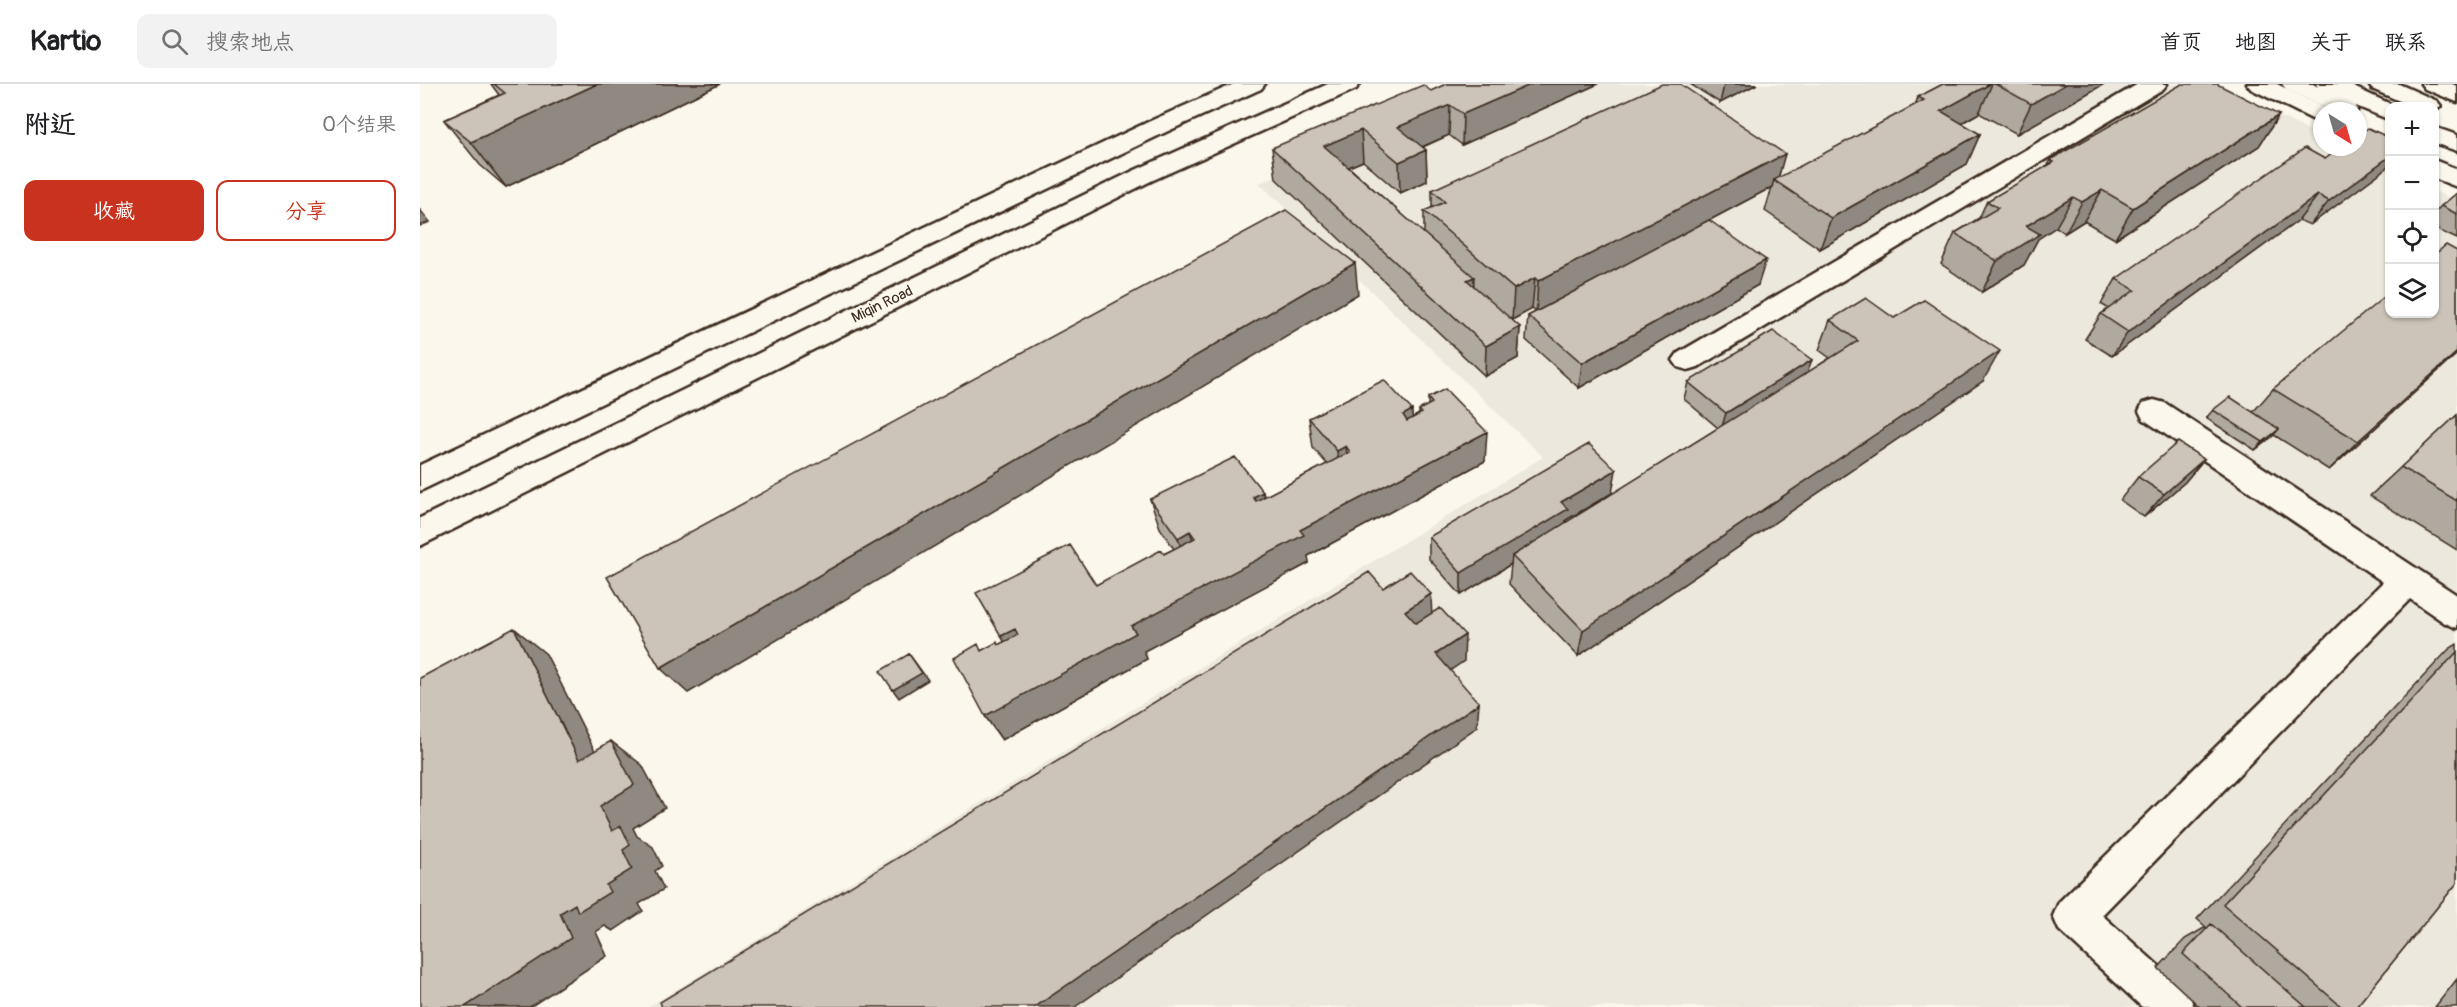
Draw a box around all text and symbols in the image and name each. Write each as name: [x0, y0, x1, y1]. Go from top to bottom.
search box: [137, 14, 557, 68]
text: Kartio: [30, 24, 101, 59]
icon: search: [158, 25, 191, 58]
text: 搜索地点: [206, 28, 294, 56]
text: 首页: [2160, 29, 2202, 56]
text: 地图: [2235, 29, 2277, 56]
text: 关于: [2310, 29, 2352, 56]
text: 联系: [2385, 29, 2427, 56]
north arrow: [2313, 102, 2367, 156]
map controls: [2385, 102, 2439, 318]
button: +: [2385, 102, 2439, 156]
text: 附近: [24, 109, 76, 141]
text: 0个结果: [322, 112, 396, 137]
button: −: [2385, 156, 2439, 210]
button: 收藏: [24, 180, 204, 241]
button: 分享: [216, 180, 396, 241]
button: locate: [2385, 210, 2439, 264]
button: layers: [2385, 264, 2439, 318]
street label: Miqin Road: [848, 281, 916, 327]

